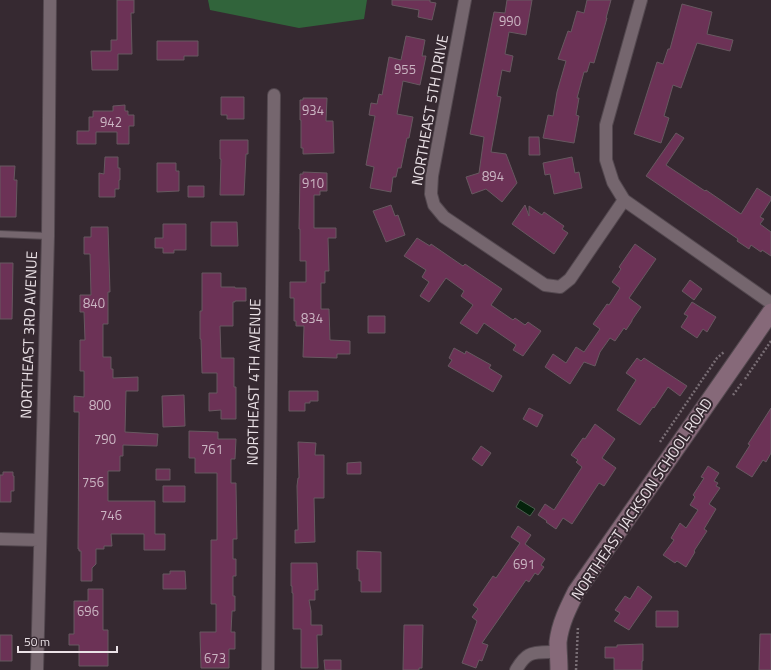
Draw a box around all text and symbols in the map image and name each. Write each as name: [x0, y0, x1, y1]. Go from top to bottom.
house number: 990: [499, 11, 521, 31]
street label: NORTHEAST 5TH DRIVE: [405, 33, 454, 187]
house number: 955: [394, 59, 416, 79]
house number: 934: [302, 100, 324, 120]
house number: 942: [100, 112, 122, 132]
house number: 894: [482, 166, 504, 186]
house number: 910: [302, 173, 324, 193]
street label: NORTHEAST 3RD AVENUE: [14, 251, 43, 419]
house number: 840: [83, 293, 105, 313]
street label: NORTHEAST 4TH AVENUE: [241, 298, 266, 466]
house number: 834: [301, 308, 323, 328]
street label: NORTHEAST JACKSON SCHOOL ROAD: [565, 393, 718, 604]
house number: 800: [89, 395, 111, 415]
house number: 790: [94, 429, 116, 449]
house number: 761: [201, 439, 223, 459]
house number: 756: [82, 472, 104, 492]
house number: 746: [100, 505, 122, 525]
house number: 691: [513, 554, 535, 574]
house number: 696: [77, 601, 99, 621]
scale bar: [18, 628, 117, 654]
text: 50 m: [24, 632, 50, 651]
house number: 673: [204, 648, 226, 668]

